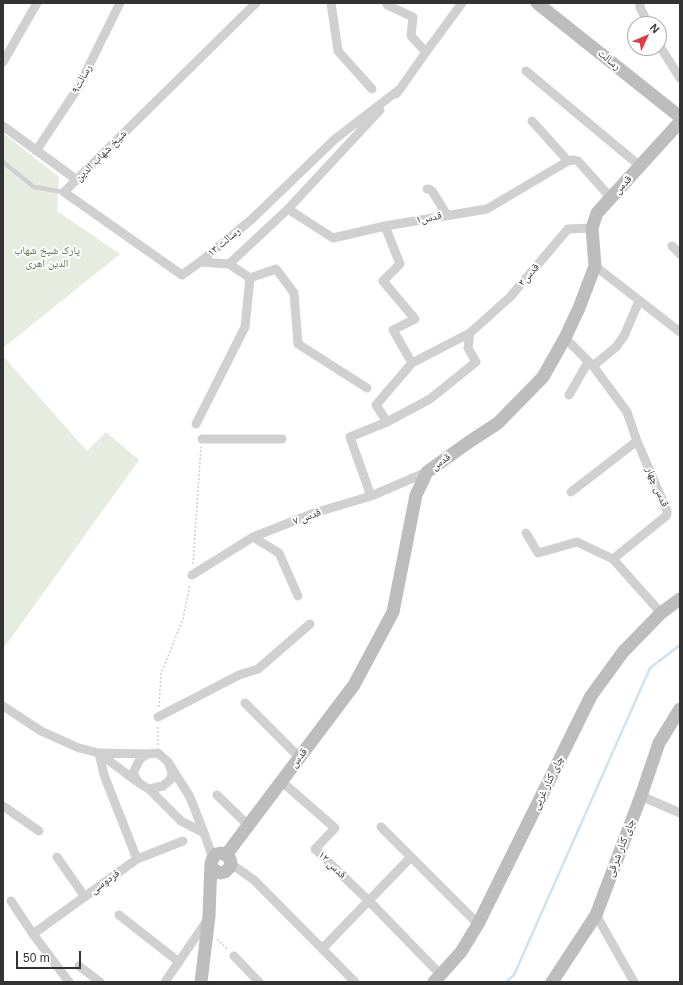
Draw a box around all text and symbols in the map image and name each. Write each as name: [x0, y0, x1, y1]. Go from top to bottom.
north arrow: [627, 16, 667, 56]
text: N: [648, 21, 662, 35]
street label: رسالت: [595, 47, 623, 73]
street label: رسالت۹: [69, 62, 95, 96]
street label: شیخ شهاب الدین: [72, 127, 130, 185]
street label: قدس: [611, 173, 635, 197]
street label: قدس۱: [415, 209, 443, 227]
street label: رسالت ۱۳: [205, 225, 243, 259]
park label: پارک شیخ شهاب الدین اهری: [14, 244, 80, 270]
street label: قدس۳: [516, 261, 542, 289]
street label: قدس: [429, 450, 453, 474]
street label: قدس چهار: [643, 465, 671, 509]
street label: قدس ۷: [291, 506, 323, 528]
street label: قدس: [287, 746, 311, 770]
street label: چای کنار غربی: [529, 754, 567, 812]
street label: چای کنار شرقی: [604, 817, 638, 879]
street label: قدس ۱۲: [315, 848, 349, 882]
street label: فردوسی: [88, 867, 122, 897]
scale bar: [18, 943, 83, 969]
text: 50 m: [23, 951, 50, 965]

